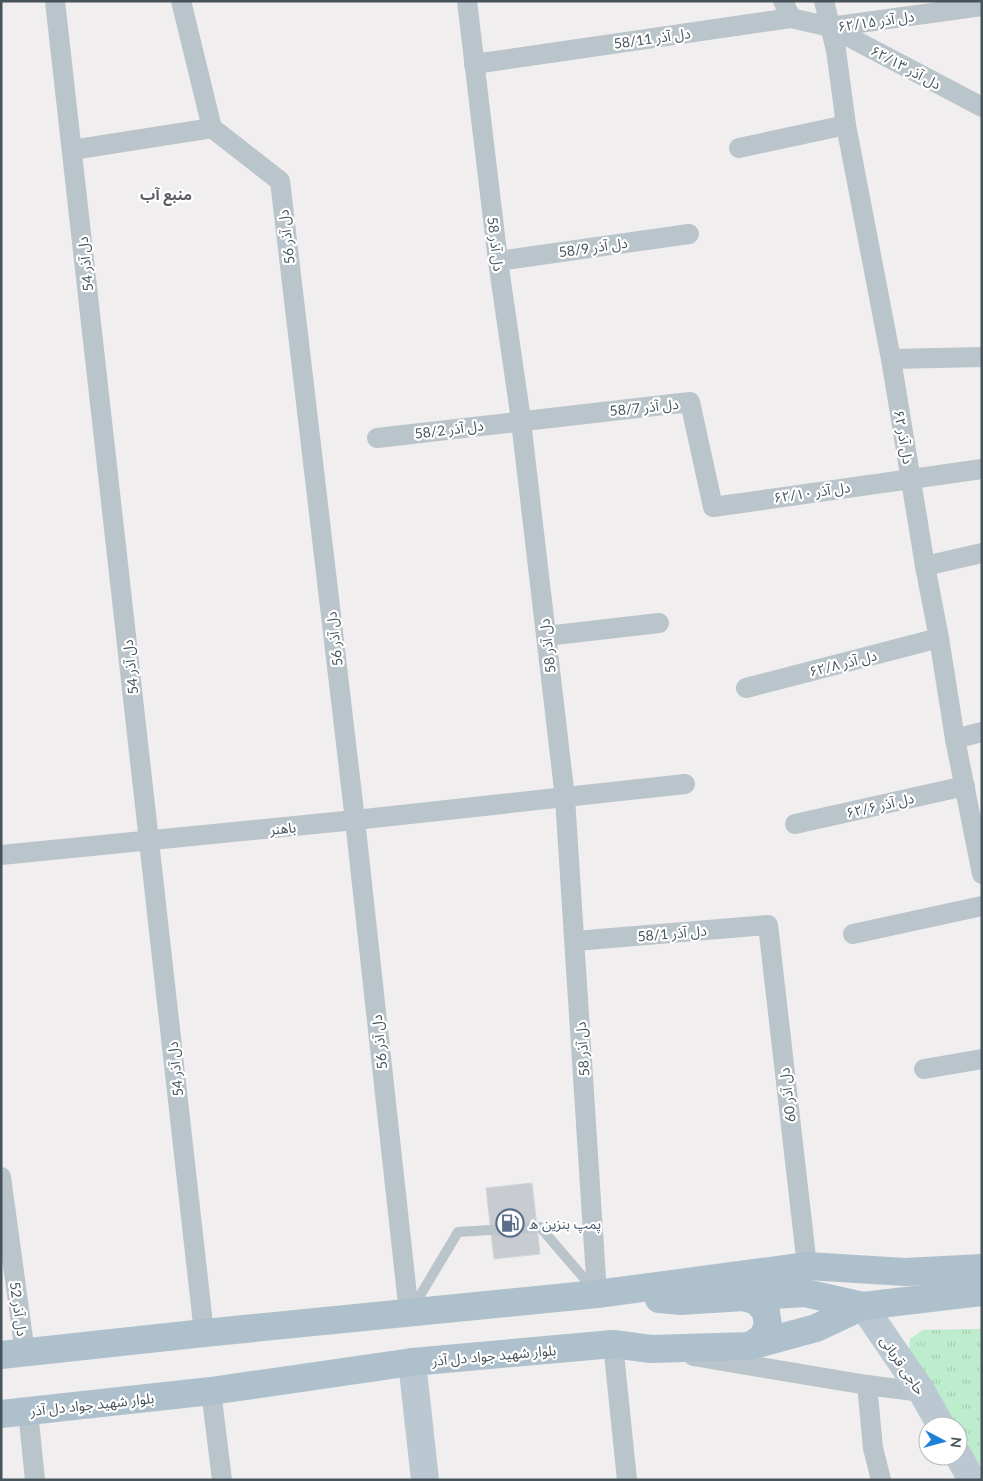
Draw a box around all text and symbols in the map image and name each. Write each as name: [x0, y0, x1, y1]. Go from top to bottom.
street label: دل آذر ۶۲/۱۵: [837, 7, 916, 36]
street label: دل آذر 58/11: [612, 24, 692, 53]
street label: دل آذر ۶۲/۱۳: [868, 41, 944, 94]
district label: منبع آب: [140, 185, 192, 206]
street label: دل آذر 56: [274, 208, 299, 265]
street label: دل آذر 58: [483, 216, 508, 273]
street label: دل آذر 58/9: [557, 234, 629, 261]
street label: دل آذر 54: [74, 235, 97, 292]
street label: دل آذر 58/7: [609, 395, 680, 420]
street label: دل آذر ۶۲: [890, 409, 917, 466]
street label: دل آذر 58/2: [414, 416, 485, 443]
street label: دل آذر ۶۲/۱۰: [773, 478, 852, 507]
street label: دل آذر 56: [322, 610, 347, 667]
street label: دل آذر 58: [535, 617, 560, 674]
street label: دل آذر 54: [119, 638, 142, 695]
street label: دل آذر ۶۲/۸: [807, 646, 879, 681]
street label: دل آذر ۶۲/۶: [844, 789, 916, 822]
street label: باهنر: [268, 818, 297, 839]
street label: دل آذر 58/1: [637, 921, 708, 945]
street label: دل آذر 56: [368, 1013, 391, 1070]
street label: دل آذر 58: [572, 1021, 593, 1077]
street label: دل آذر 54: [164, 1040, 187, 1097]
street label: دل آذر 60: [775, 1066, 800, 1123]
fuel station icon: پمپ بنزین ه: [495, 1208, 525, 1238]
place label: پمپ بنزین ه: [529, 1215, 601, 1234]
street label: دل آذر 52: [6, 1281, 31, 1338]
street label: حاجی قربانی: [876, 1332, 929, 1398]
street label: بلوار شهید جواد دل آذر: [430, 1341, 557, 1370]
street label: بلوار شهید جواد دل آذر: [28, 1389, 155, 1420]
north arrow: [918, 1416, 968, 1466]
text: N: [947, 1436, 965, 1449]

